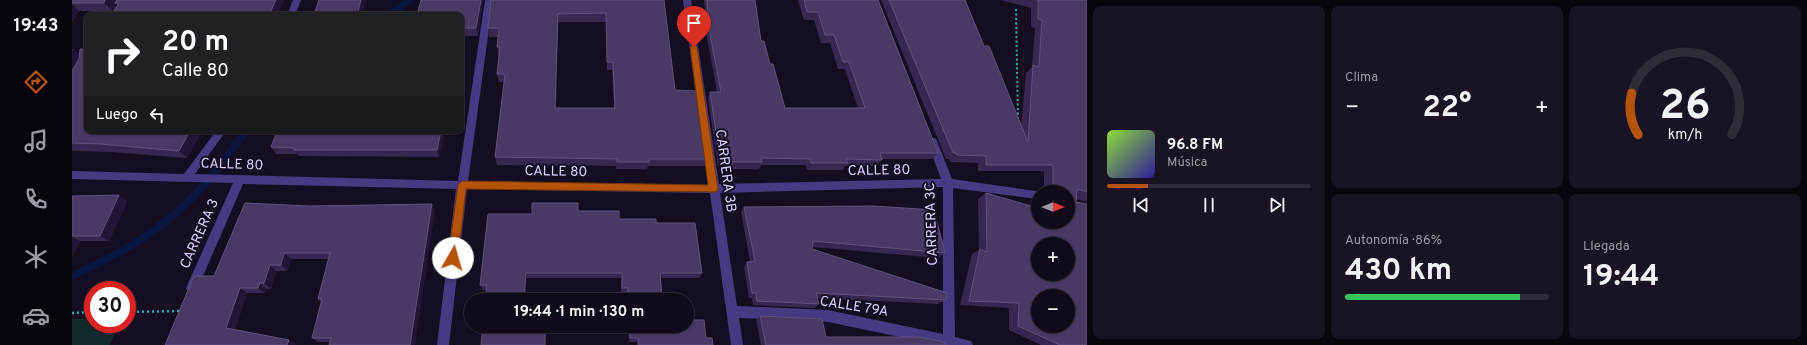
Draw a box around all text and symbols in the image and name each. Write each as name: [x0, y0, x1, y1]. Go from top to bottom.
pin: [677, 6, 711, 47]
icon: arrive: [683, 12, 705, 34]
text: 19:43: [14, 15, 59, 38]
text: 20 m: [162, 25, 229, 61]
icon: right: [96, 28, 148, 80]
text: Calle 80: [162, 60, 229, 83]
icon: directions: [22, 68, 50, 96]
text: Clima: [1345, 70, 1378, 86]
text: 26: [1660, 81, 1711, 134]
text: 22°: [1422, 90, 1472, 127]
text: −: [1345, 95, 1359, 122]
text: +: [1535, 95, 1549, 122]
icon: left: [146, 104, 168, 126]
text: Luego: [96, 106, 138, 125]
text: km/h: [1668, 126, 1702, 144]
icon: music: [22, 127, 50, 155]
street label: CARRERA 3B: [711, 128, 739, 214]
text: 96.8 FM: [1167, 136, 1223, 155]
street label: CALLE 80: [200, 155, 264, 175]
text: Música: [1167, 155, 1207, 171]
street label: CALLE 80: [847, 162, 911, 180]
street label: CALLE 80: [524, 163, 588, 181]
street label: CARRERA 3C: [922, 182, 942, 266]
icon: phone: [22, 185, 50, 213]
north arrow: [1031, 185, 1075, 229]
map controls: [1031, 185, 1075, 333]
icon: previous: [1130, 194, 1152, 216]
icon: pause: [1198, 194, 1220, 216]
icon: next: [1266, 194, 1288, 216]
street label: CARRERA 3: [177, 196, 223, 272]
text: Autonomía · 86%: [1345, 233, 1442, 249]
position arrow: [432, 237, 474, 279]
button: +: [1031, 237, 1075, 281]
text: Llegada: [1583, 239, 1630, 255]
icon: climate: [22, 243, 50, 271]
text: 430 km: [1345, 253, 1452, 290]
text: 19:44: [1583, 259, 1659, 296]
speed limit sign: 30: [84, 281, 136, 333]
button: −: [1031, 289, 1075, 333]
street label: CALLE 79A: [818, 293, 890, 321]
icon: car: [22, 302, 50, 330]
text: 19:44 · 1 min · 130 m: [514, 303, 644, 322]

